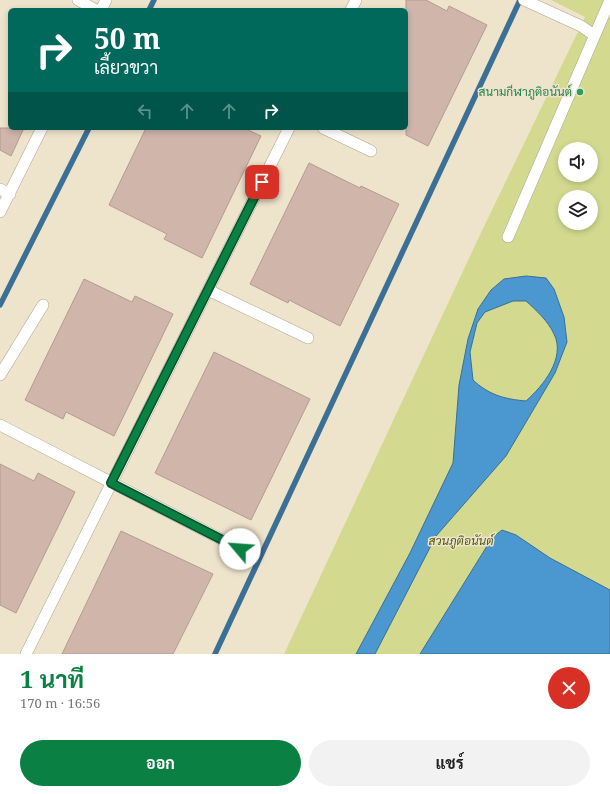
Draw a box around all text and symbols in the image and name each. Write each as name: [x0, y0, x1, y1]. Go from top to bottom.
text: 50 m: [94, 19, 161, 57]
icon: right: [28, 24, 80, 76]
text: เลี้ยวขวา: [94, 55, 158, 79]
place label: สนามกีฬาภูติอนันต์: [479, 83, 572, 100]
marker: สนามกีฬาภูติอนันต์: [575, 87, 585, 97]
icon: left: [134, 100, 156, 122]
icon: ahead: [176, 100, 198, 122]
icon: ahead: [218, 100, 240, 122]
icon: right: [260, 100, 282, 122]
map controls: [558, 142, 598, 230]
button: sound: [558, 142, 598, 182]
pin: [245, 165, 279, 199]
icon: arrive: [251, 171, 273, 193]
button: layers: [558, 190, 598, 230]
position arrow: [219, 528, 261, 570]
park label: สวนภูติอนันต์: [428, 532, 495, 549]
text: 1 นาที: [20, 662, 84, 695]
button: close: [548, 667, 590, 709]
text: 170 m · 16:56: [20, 694, 100, 712]
button: ออก: [20, 740, 301, 786]
button: แชร์: [309, 740, 590, 786]

